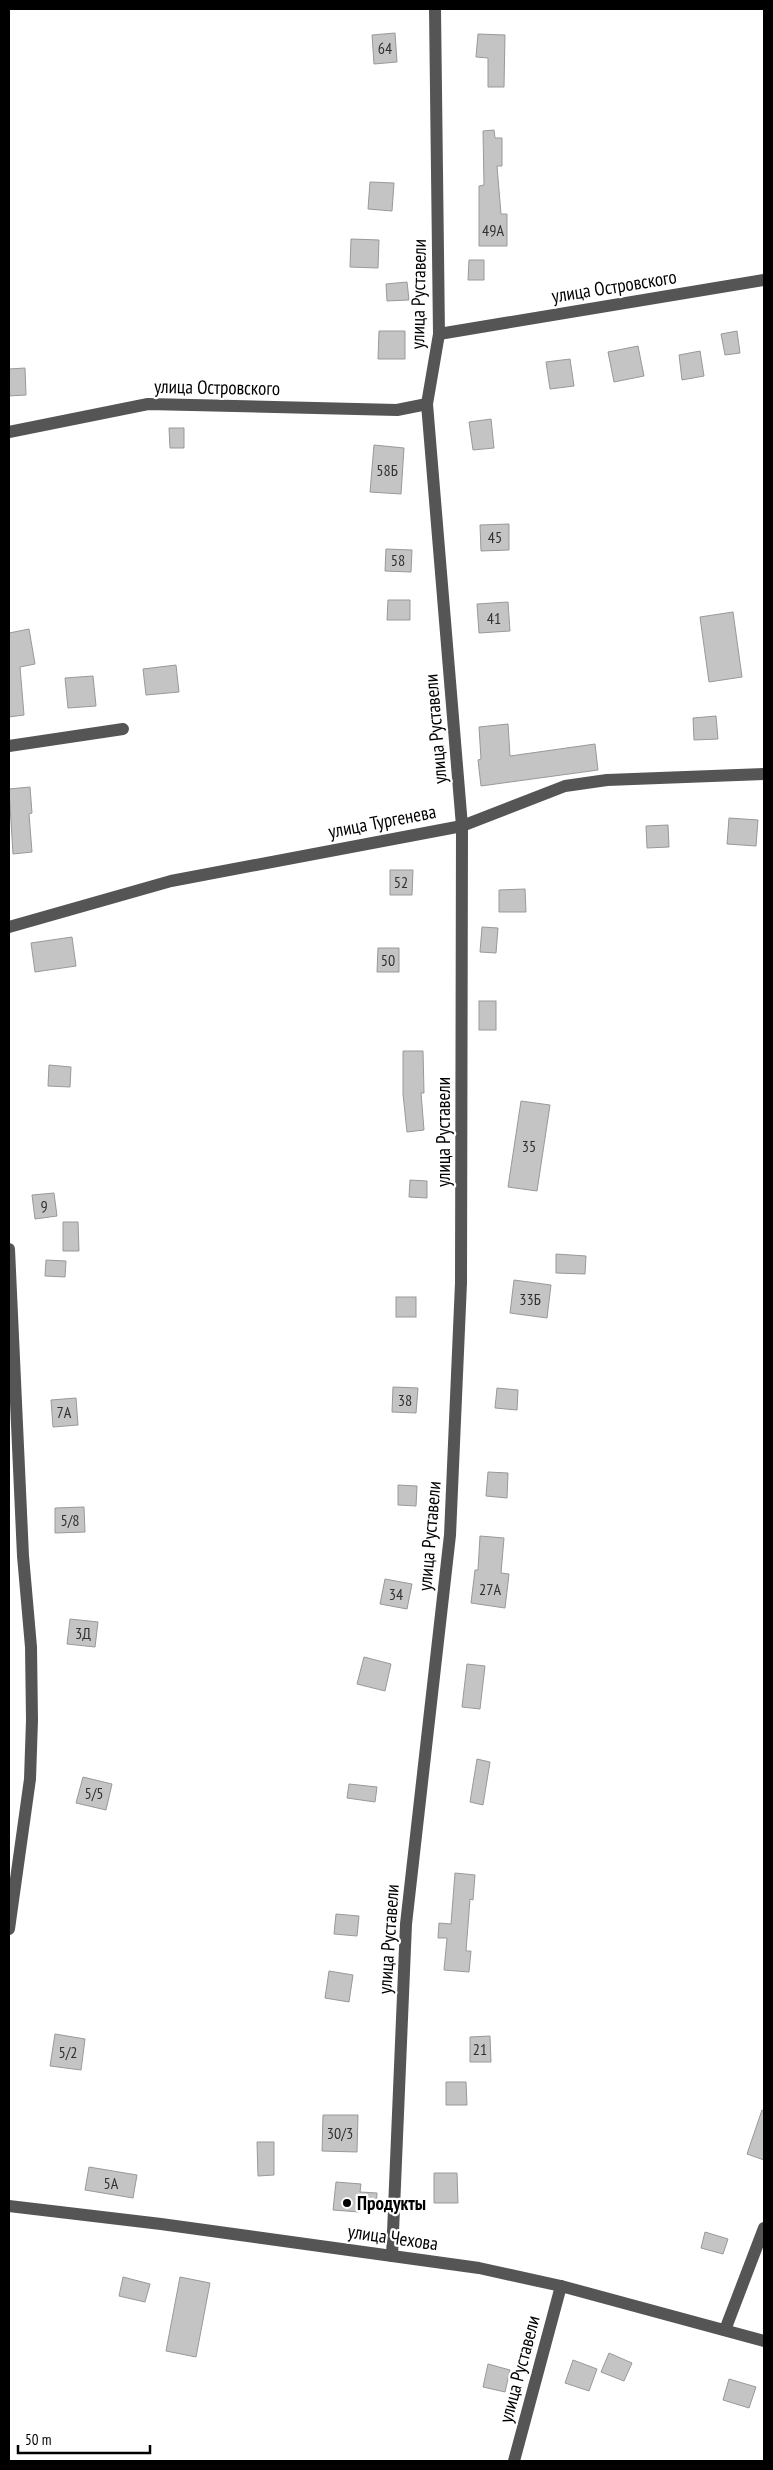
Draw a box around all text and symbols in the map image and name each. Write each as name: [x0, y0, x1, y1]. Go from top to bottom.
house number: 64: [378, 38, 392, 58]
house number: 49А: [482, 220, 504, 240]
street label: улица Руставели: [405, 239, 431, 349]
street label: улица Островского: [550, 264, 678, 308]
street label: улица Островского: [154, 374, 280, 400]
house number: 58Б: [376, 460, 398, 480]
house number: 45: [488, 527, 502, 547]
house number: 58: [391, 550, 405, 570]
house number: 41: [487, 608, 501, 628]
street label: улица Руставели: [418, 673, 452, 785]
street label: улица Тургенева: [326, 799, 438, 843]
house number: 52: [394, 872, 408, 892]
house number: 50: [381, 950, 395, 970]
street label: улица Руставели: [431, 1077, 455, 1187]
house number: 35: [522, 1136, 536, 1156]
house number: 9: [40, 1196, 48, 1216]
house number: 33Б: [519, 1289, 541, 1309]
house number: 38: [398, 1390, 412, 1410]
house number: 7А: [57, 1402, 72, 1422]
street label: улица Руставели: [412, 1480, 446, 1592]
house number: 5/8: [60, 1510, 80, 1530]
house number: 27А: [479, 1579, 501, 1599]
house number: 34: [389, 1584, 403, 1604]
house number: 3Д: [75, 1623, 91, 1643]
house number: 5/5: [84, 1783, 104, 1803]
street label: улица Руставели: [372, 1883, 404, 1995]
house number: 21: [473, 2039, 487, 2059]
house number: 5/2: [58, 2042, 78, 2062]
house number: 30/3: [327, 2123, 353, 2143]
house number: 5А: [104, 2173, 119, 2193]
place label: Продукты: [357, 2191, 426, 2215]
marker: Продукты: [341, 2197, 353, 2209]
street label: улица Чехова: [346, 2219, 440, 2255]
street label: улица Руставели: [493, 2313, 545, 2425]
scale bar: [18, 2422, 150, 2454]
text: 50 m: [25, 2430, 51, 2449]

